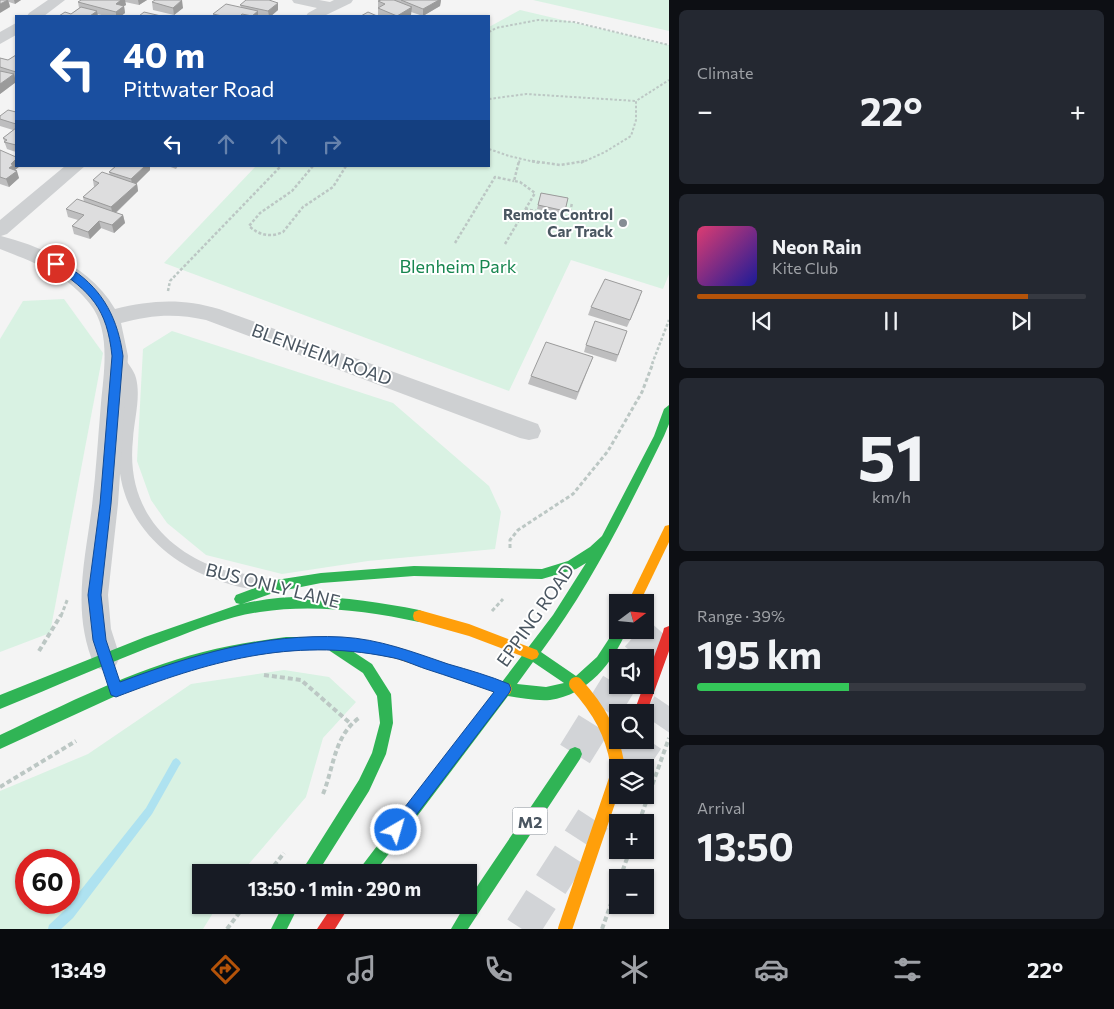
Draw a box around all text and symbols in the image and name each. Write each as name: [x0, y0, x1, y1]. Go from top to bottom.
text: 40 m: [123, 32, 205, 75]
icon: left: [40, 35, 105, 100]
text: Climate: [697, 63, 753, 82]
text: Pittwater Road: [123, 75, 274, 102]
text: 22°: [860, 87, 923, 134]
text: −: [697, 93, 713, 127]
text: +: [1070, 93, 1086, 127]
icon: left: [159, 130, 187, 158]
icon: ahead: [212, 130, 240, 158]
icon: ahead: [265, 130, 293, 158]
icon: right: [318, 130, 346, 158]
place label: Remote Control Car Track: [503, 205, 613, 240]
marker: Remote Control Car Track: [617, 217, 629, 229]
text: Neon Rain: [772, 235, 862, 258]
pin: [35, 243, 77, 285]
icon: arrive: [42, 250, 70, 278]
park label: Blenheim Park: [399, 255, 517, 277]
text: Kite Club: [772, 258, 838, 277]
icon: previous: [748, 307, 776, 335]
icon: pause: [877, 307, 905, 335]
icon: next: [1007, 307, 1035, 335]
street label: BLENHEIM ROAD: [249, 318, 395, 390]
text: 51: [858, 415, 925, 494]
text: km/h: [872, 487, 911, 506]
street label: BUS ONLY LANE: [204, 558, 342, 612]
street label: EPPING ROAD: [492, 559, 578, 671]
north arrow: [609, 594, 654, 639]
map controls: [609, 594, 654, 914]
text: Range · 39%: [697, 606, 785, 625]
text: 195 km: [697, 630, 822, 677]
button: sound: [609, 649, 654, 694]
button: search: [609, 704, 654, 749]
button: layers: [609, 759, 654, 804]
text: Arrival: [697, 798, 745, 817]
position arrow: [369, 803, 421, 855]
road number: M2: [512, 808, 548, 834]
button: +: [609, 814, 654, 859]
text: 13:50: [697, 822, 794, 869]
speed limit sign: 60: [15, 849, 80, 914]
button: −: [609, 869, 654, 914]
text: 13:50 · 1 min · 290 m: [248, 877, 421, 900]
icon: directions: [208, 952, 243, 987]
icon: music: [344, 952, 379, 987]
icon: phone: [481, 952, 516, 987]
icon: climate: [617, 952, 652, 987]
icon: car: [754, 952, 789, 987]
icon: filters: [890, 952, 925, 987]
text: 13:49: [51, 956, 106, 983]
text: 22°: [1027, 956, 1063, 983]

